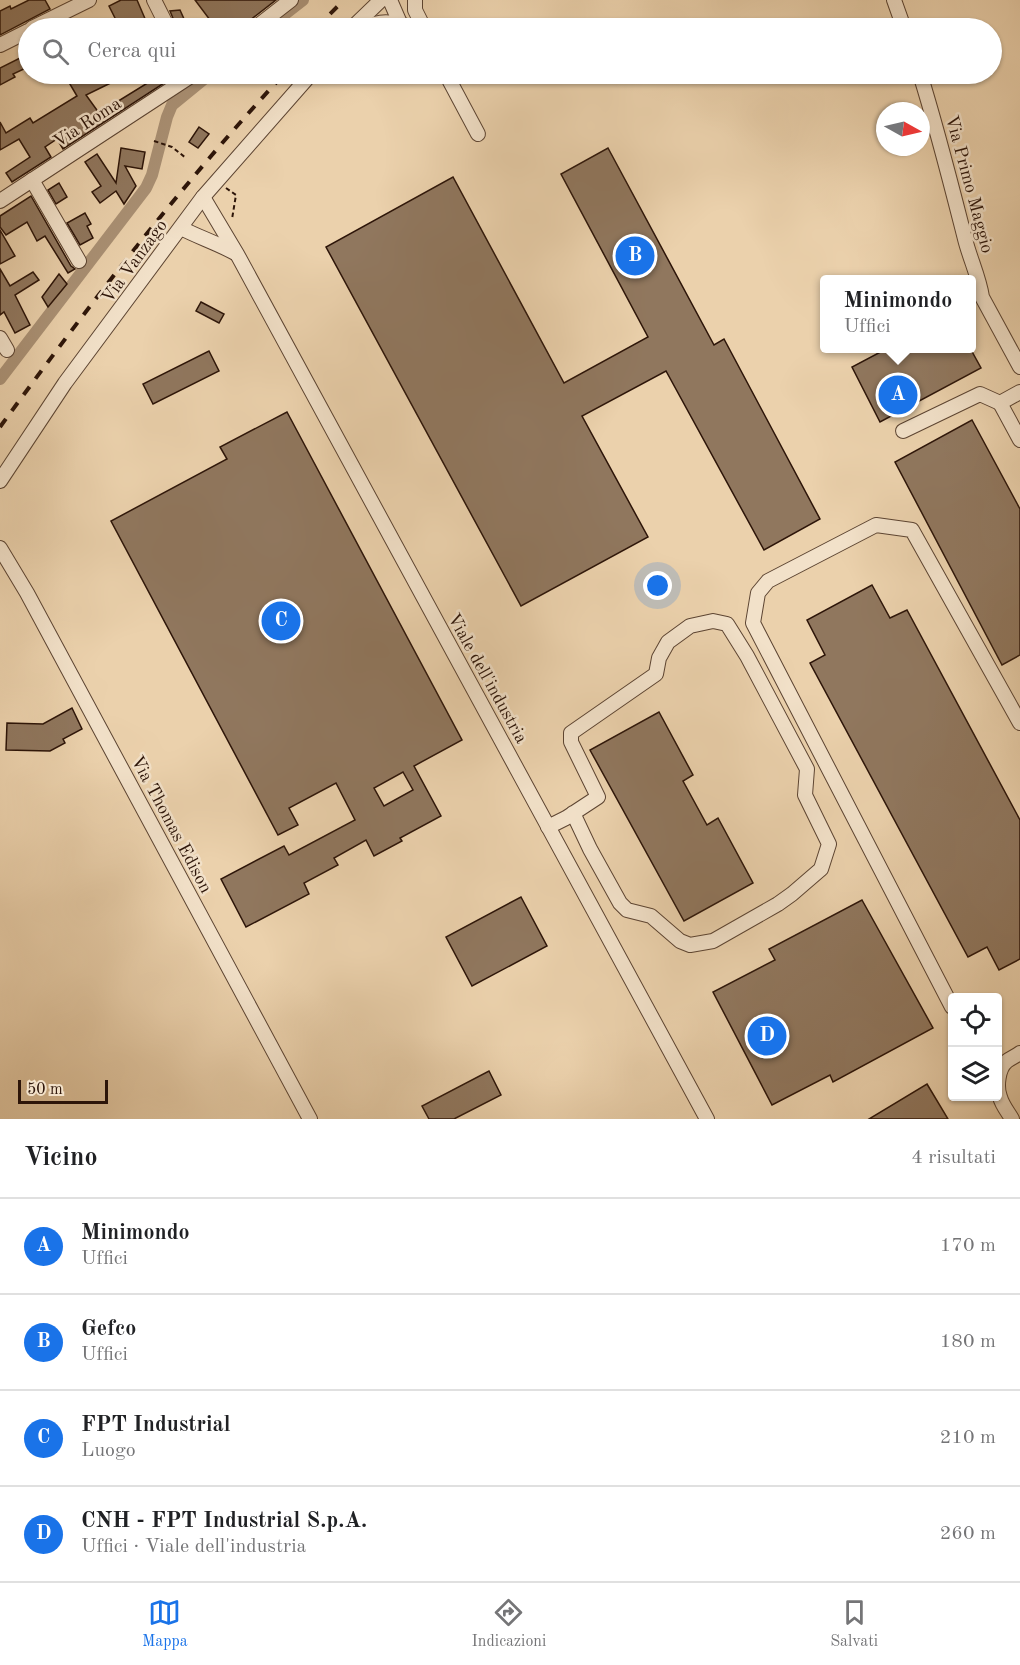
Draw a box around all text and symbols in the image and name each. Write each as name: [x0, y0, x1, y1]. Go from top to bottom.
search box: [18, 18, 1002, 84]
icon: search: [39, 35, 72, 68]
text: Cerca qui: [87, 40, 176, 62]
street label: Via Roma: [50, 94, 125, 151]
north arrow: [876, 102, 930, 156]
street label: Via Primo Maggio: [942, 113, 996, 255]
street label: Via Vanzago: [99, 216, 171, 307]
pin: B: [616, 234, 654, 278]
popup: [820, 275, 976, 353]
text: Minimondo: [844, 290, 952, 312]
text: Uffici: [844, 317, 891, 337]
pin: A: [878, 372, 918, 418]
your location: [643, 571, 672, 600]
pin: C: [262, 598, 300, 644]
street label: Viale dell'industria: [444, 610, 530, 747]
street label: Via Thomas Edison: [127, 753, 215, 896]
map controls: [948, 993, 1002, 1101]
button: locate: [948, 993, 1002, 1047]
pin: D: [748, 1014, 786, 1058]
button: layers: [948, 1047, 1002, 1101]
scale bar: [18, 1077, 108, 1104]
text: 50 m: [27, 1082, 63, 1098]
text: Vicino: [24, 1145, 98, 1171]
text: 4 risultati: [911, 1148, 996, 1168]
text: Minimondo: [81, 1222, 190, 1244]
text: A: [36, 1236, 51, 1256]
text: 170 m: [940, 1236, 996, 1256]
text: Uffici: [81, 1249, 128, 1269]
text: Gefco: [81, 1318, 136, 1340]
text: B: [36, 1332, 51, 1352]
text: 180 m: [940, 1332, 996, 1352]
text: Uffici: [81, 1345, 128, 1365]
text: FPT Industrial: [81, 1414, 230, 1436]
text: C: [37, 1428, 50, 1448]
text: 210 m: [940, 1428, 996, 1448]
text: Luogo: [81, 1441, 136, 1461]
text: CNH - FPT Industrial S.p.A.: [81, 1510, 367, 1532]
text: D: [36, 1524, 51, 1544]
text: 260 m: [940, 1524, 996, 1544]
text: Uffici · Viale dell'industria: [81, 1537, 306, 1557]
tab: Mappa: [142, 1596, 188, 1652]
tab: Indicazioni: [472, 1596, 546, 1652]
tab: Salvati: [830, 1596, 878, 1652]

